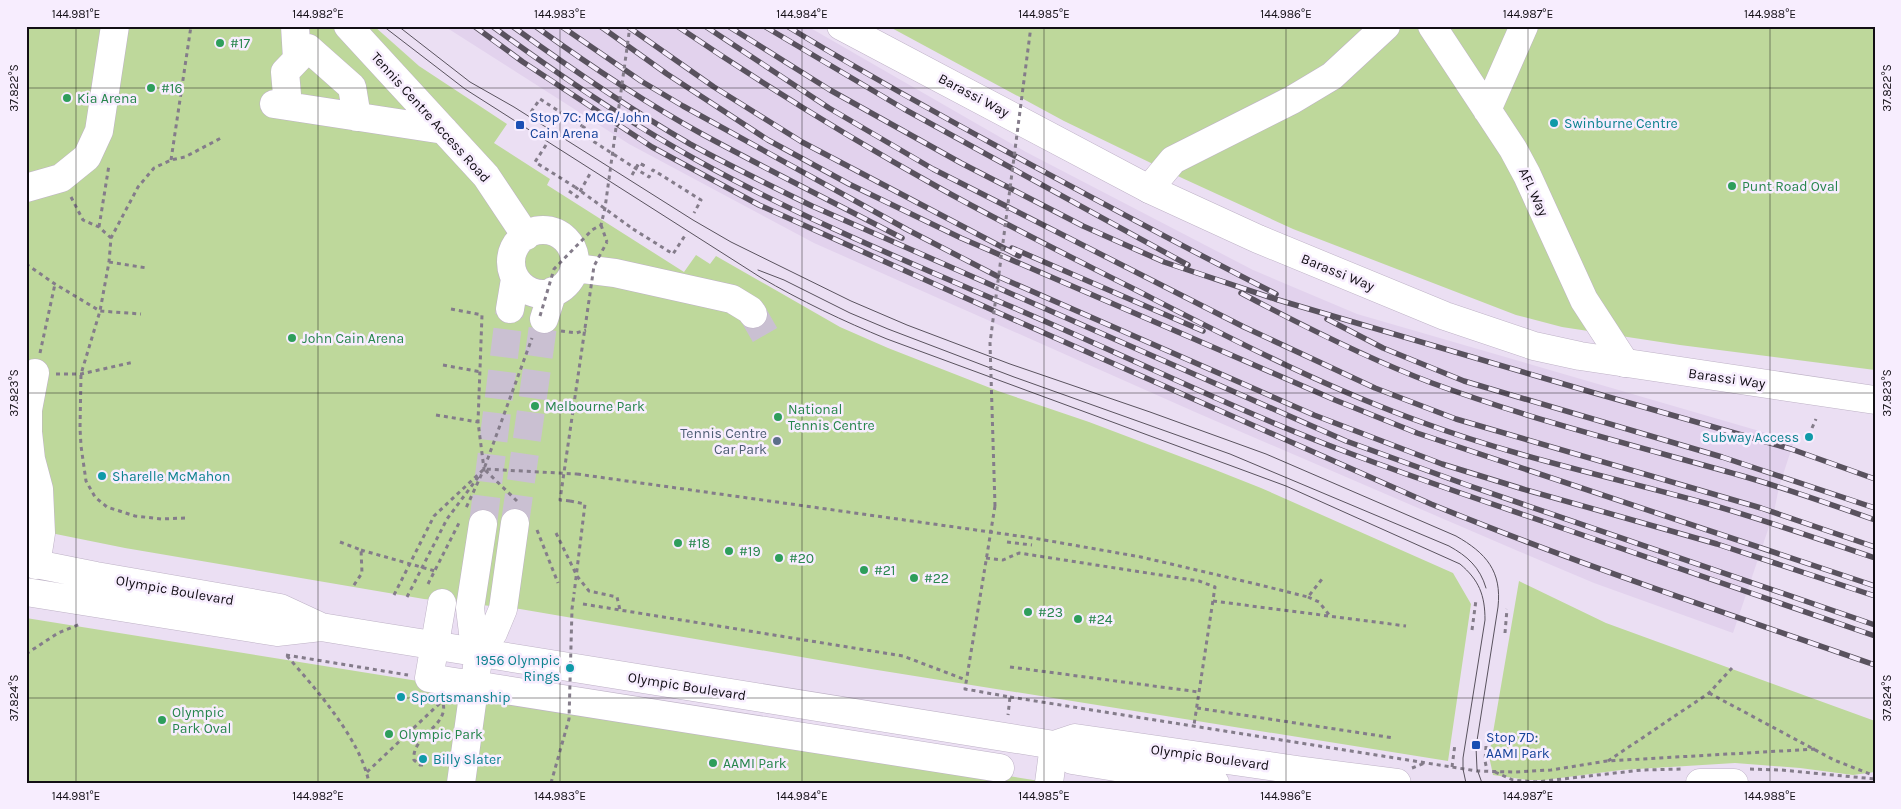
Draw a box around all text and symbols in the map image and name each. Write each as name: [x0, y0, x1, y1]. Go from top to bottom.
text: 144.981°E: [52, 7, 100, 21]
text: 144.982°E: [292, 7, 344, 21]
text: 144.983°E: [534, 7, 586, 21]
text: 144.984°E: [776, 7, 828, 21]
text: 144.985°E: [1018, 7, 1070, 21]
text: 144.986°E: [1260, 7, 1312, 21]
text: 144.987°E: [1503, 7, 1553, 21]
text: 144.988°E: [1744, 7, 1796, 21]
place label: #17: [230, 35, 250, 52]
marker: #17: [214, 37, 226, 49]
street label: Tennis Centre Access Road: [367, 49, 494, 186]
text: 37.822°S: [7, 64, 21, 112]
text: 37.822°S: [1880, 64, 1894, 112]
street label: Barassi Way: [935, 70, 1012, 121]
place label: #16: [161, 80, 182, 97]
marker: #16: [145, 82, 157, 94]
place label: Kia Arena: [77, 90, 137, 107]
marker: Kia Arena: [61, 92, 73, 104]
place label: Stop 7C: MCG/John Cain Arena: [530, 109, 650, 142]
place label: Swinburne Centre: [1564, 115, 1678, 132]
marker: Swinburne Centre: [1548, 117, 1560, 129]
marker: Stop 7C: MCG/John Cain Arena: [514, 119, 526, 131]
street label: AFL Way: [1515, 165, 1552, 220]
place label: Punt Road Oval: [1742, 178, 1839, 195]
marker: Punt Road Oval: [1726, 180, 1738, 192]
street label: Barassi Way: [1299, 250, 1377, 295]
place label: John Cain Arena: [302, 330, 404, 347]
marker: John Cain Arena: [286, 332, 298, 344]
street label: Barassi Way: [1687, 365, 1767, 392]
text: 37.823°S: [7, 369, 21, 417]
text: 37.823°S: [1880, 369, 1894, 417]
place label: Melbourne Park: [545, 398, 645, 415]
marker: Melbourne Park: [529, 400, 541, 412]
place label: National Tennis Centre: [788, 401, 875, 434]
marker: National Tennis Centre: [772, 411, 784, 423]
place label: Tennis Centre Car Park: [680, 425, 767, 458]
place label: Subway Access: [1702, 429, 1799, 446]
marker: Subway Access: [1803, 431, 1815, 443]
marker: Tennis Centre Car Park: [771, 435, 783, 447]
place label: Sharelle McMahon: [112, 468, 230, 485]
marker: Sharelle McMahon: [96, 470, 108, 482]
place label: #18: [688, 535, 710, 552]
marker: #18: [672, 537, 684, 549]
place label: #19: [739, 543, 761, 560]
marker: #19: [723, 545, 735, 557]
place label: #20: [789, 550, 814, 567]
marker: #20: [773, 552, 785, 564]
place label: #21: [874, 562, 896, 579]
marker: #21: [858, 564, 870, 576]
place label: #22: [924, 570, 949, 587]
street label: Olympic Boulevard: [115, 572, 235, 609]
marker: #22: [908, 572, 920, 584]
place label: #23: [1038, 604, 1063, 621]
marker: #23: [1022, 606, 1034, 618]
place label: #24: [1088, 611, 1113, 628]
marker: #24: [1072, 613, 1084, 625]
place label: 1956 Olympic Rings: [476, 652, 560, 685]
marker: 1956 Olympic Rings: [564, 662, 576, 674]
street label: Olympic Boulevard: [627, 669, 747, 704]
text: 37.824°S: [7, 674, 21, 722]
text: 37.824°S: [1880, 674, 1894, 722]
place label: Sportsmanship: [411, 689, 510, 706]
marker: Sportsmanship: [395, 691, 407, 703]
place label: Olympic Park Oval: [172, 704, 231, 737]
marker: Olympic Park Oval: [156, 714, 168, 726]
place label: Olympic Park: [399, 726, 483, 743]
marker: Olympic Park: [383, 728, 395, 740]
place label: Stop 7D: AAMI Park: [1486, 729, 1550, 762]
marker: Stop 7D: AAMI Park: [1470, 739, 1482, 751]
street label: Olympic Boulevard: [1150, 741, 1270, 774]
place label: Billy Slater: [433, 751, 502, 768]
marker: Billy Slater: [417, 753, 429, 765]
place label: AAMI Park: [723, 755, 787, 772]
marker: AAMI Park: [707, 757, 719, 769]
text: 144.981°E: [52, 789, 100, 803]
text: 144.982°E: [292, 789, 344, 803]
text: 144.983°E: [534, 789, 586, 803]
text: 144.984°E: [776, 789, 828, 803]
text: 144.985°E: [1018, 789, 1070, 803]
text: 144.986°E: [1260, 789, 1312, 803]
text: 144.987°E: [1503, 789, 1553, 803]
text: 144.988°E: [1744, 789, 1796, 803]

